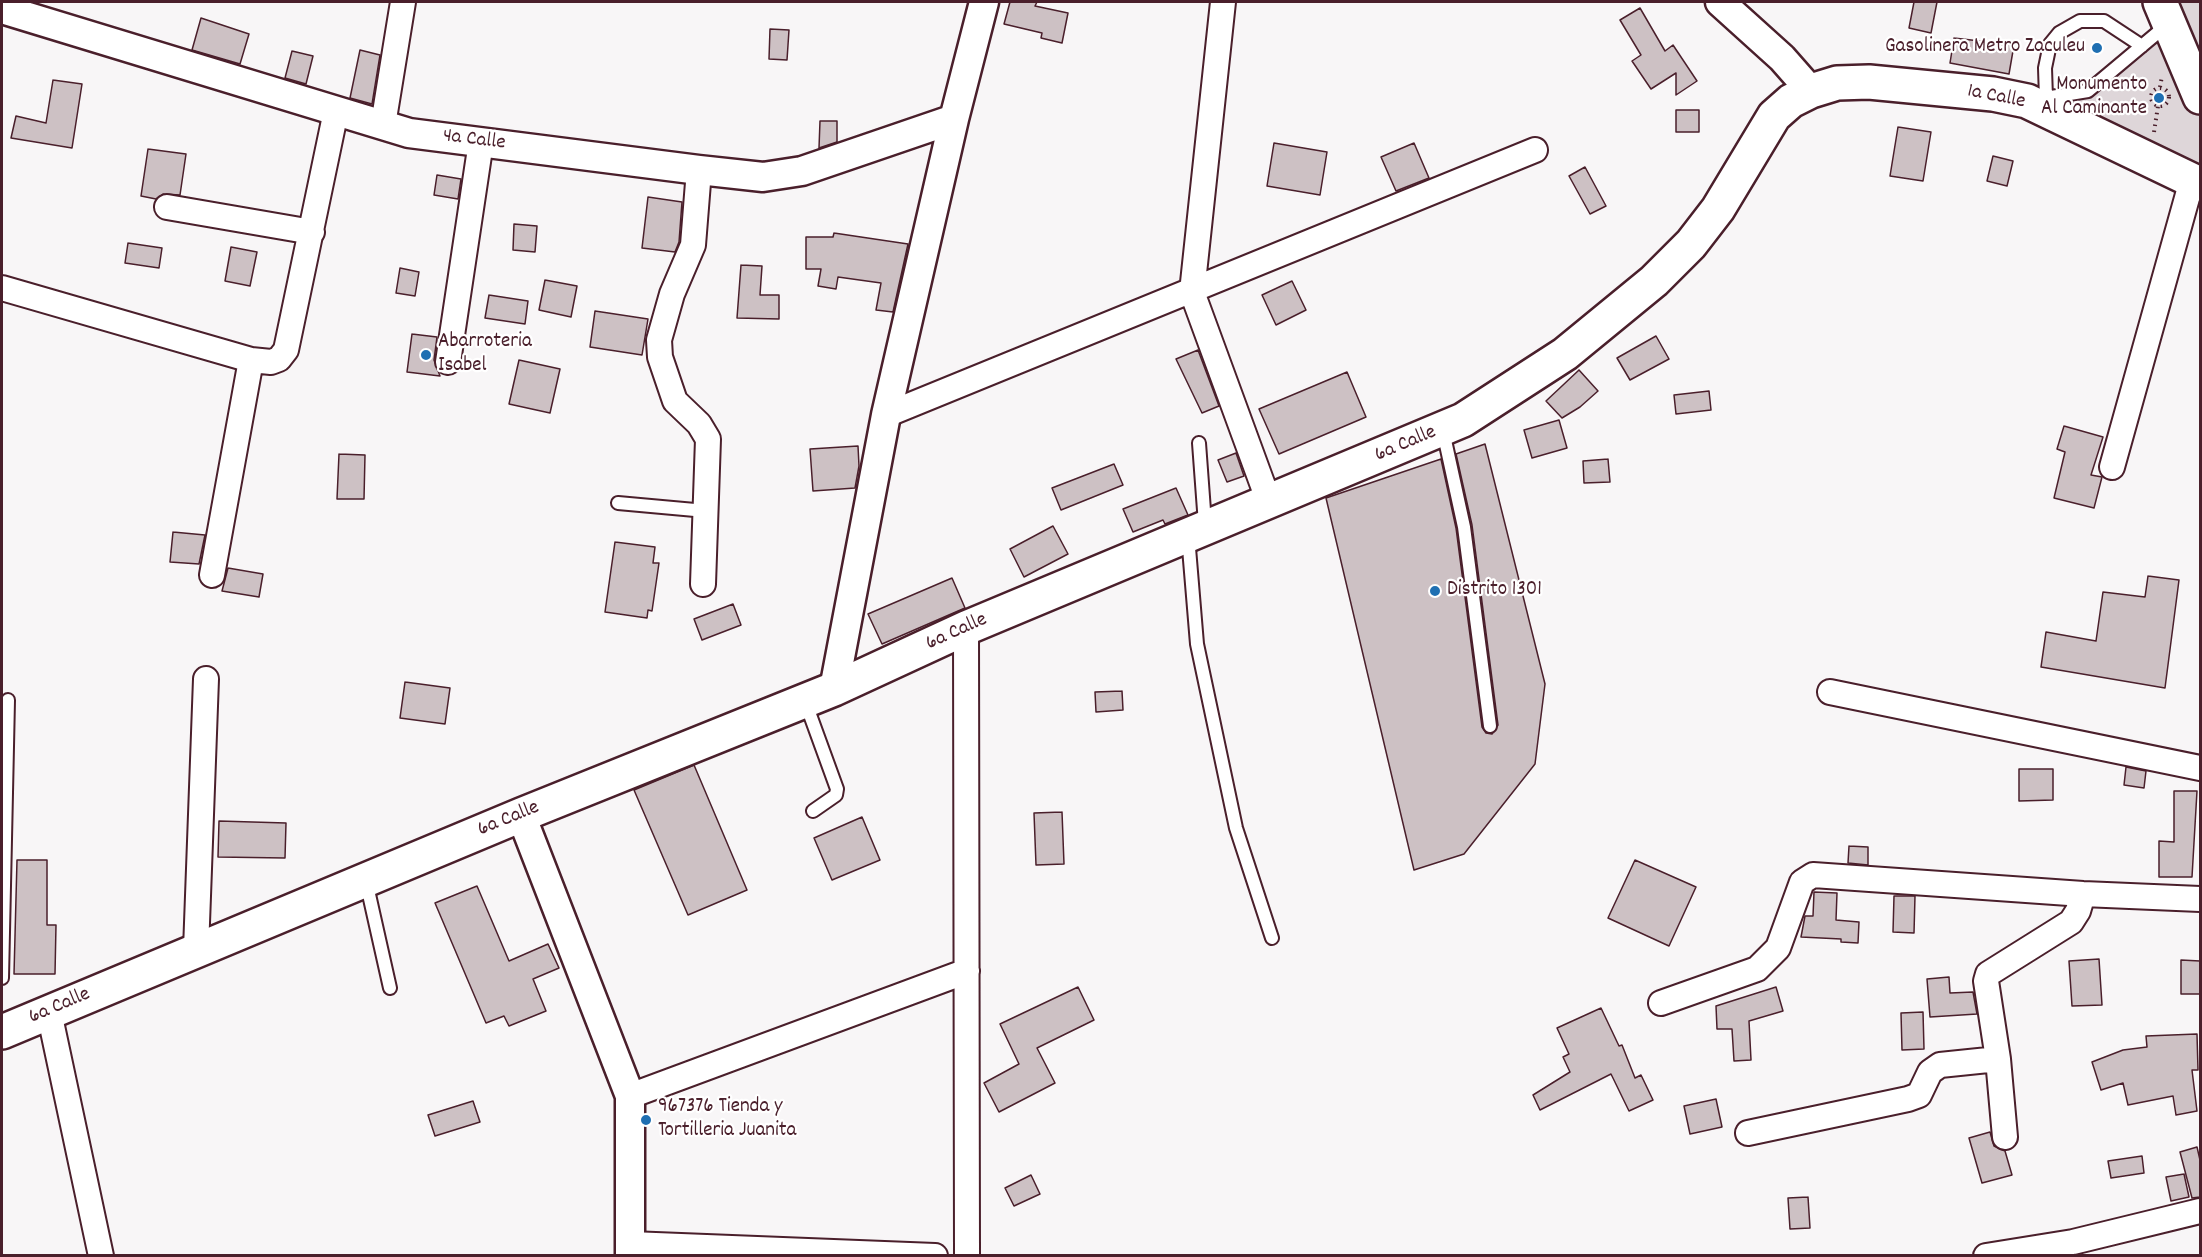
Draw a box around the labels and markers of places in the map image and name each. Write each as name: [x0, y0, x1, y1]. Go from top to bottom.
place label: Gasolinera Metro Zaculeu: [1885, 35, 2085, 61]
marker: Gasolinera Metro Zaculeu: [2090, 41, 2104, 55]
place label: Monumento Al Caminante: [2041, 73, 2147, 123]
marker: Monumento Al Caminante: [2152, 91, 2166, 105]
place label: Abarroteria Isabel: [438, 330, 532, 380]
marker: Abarroteria Isabel: [419, 348, 433, 362]
place label: Distrito 1301: [1447, 578, 1542, 604]
marker: Distrito 1301: [1428, 584, 1442, 598]
place label: 967376 Tienda y Tortilleria Juanita: [658, 1095, 796, 1145]
marker: 967376 Tienda y Tortilleria Juanita: [639, 1113, 653, 1127]

